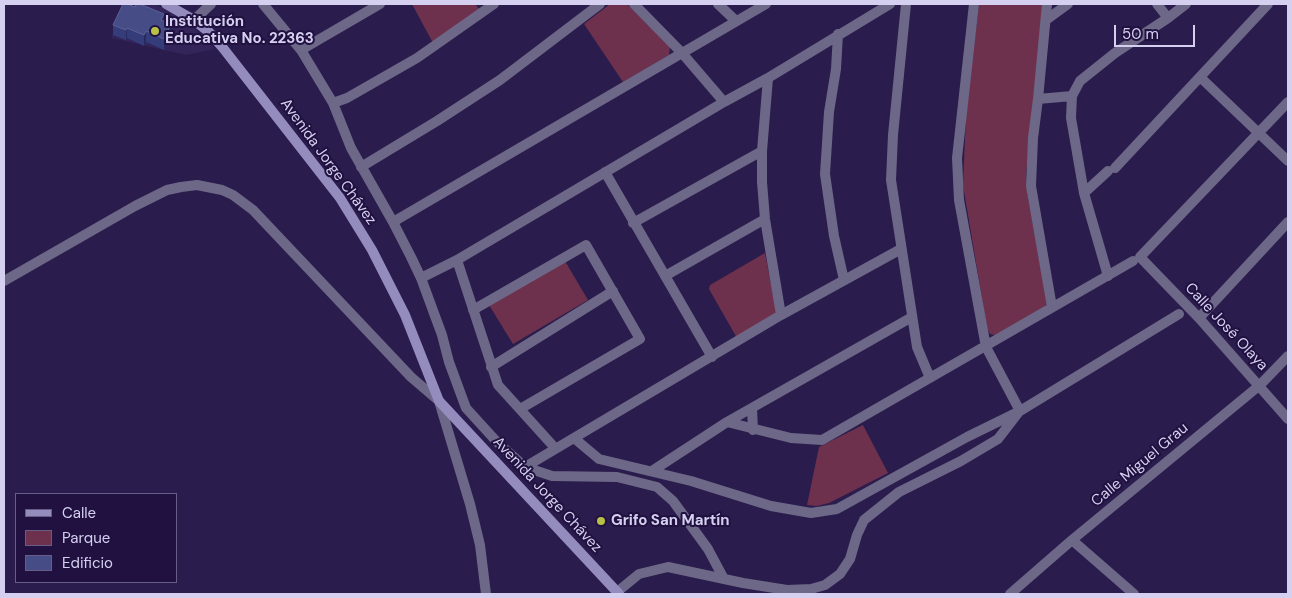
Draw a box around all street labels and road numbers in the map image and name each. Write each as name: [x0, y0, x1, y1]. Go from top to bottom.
street label: Avenida Jorge Chávez: [276, 95, 380, 229]
street label: Calle José Olaya: [1181, 279, 1271, 375]
street label: Calle Miguel Grau: [1088, 419, 1192, 511]
street label: Avenida Jorge Chávez: [489, 433, 605, 557]

